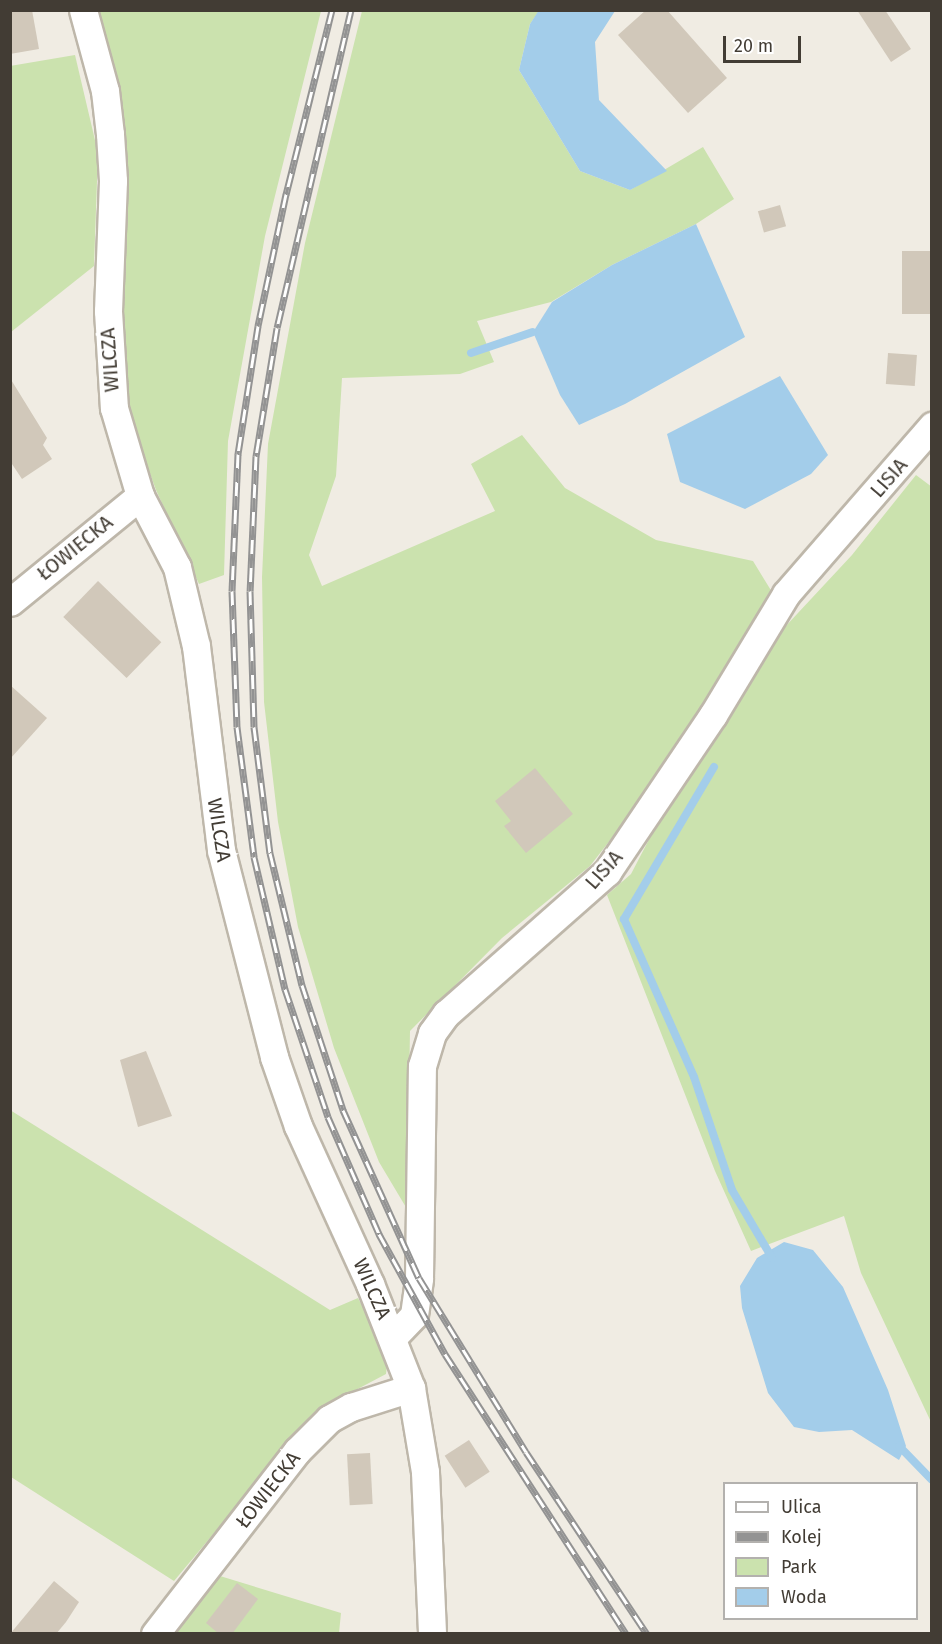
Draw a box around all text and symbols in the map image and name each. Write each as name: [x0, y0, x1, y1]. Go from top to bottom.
scale bar: [726, 24, 804, 62]
text: 20 m: [734, 35, 773, 57]
street label: WILCZA: [96, 327, 124, 393]
street label: LISIA: [865, 453, 913, 503]
street label: ŁOWIECKA: [32, 510, 118, 586]
street label: WILCZA: [202, 796, 236, 864]
street label: LISIA: [580, 846, 628, 894]
street label: WILCZA: [348, 1255, 396, 1323]
street label: ŁOWIECKA: [231, 1447, 305, 1533]
legend: [723, 1482, 918, 1620]
text: Ulica: [781, 1496, 821, 1518]
text: Kolej: [781, 1526, 822, 1548]
text: Park: [781, 1556, 816, 1578]
text: Woda: [781, 1586, 827, 1608]

